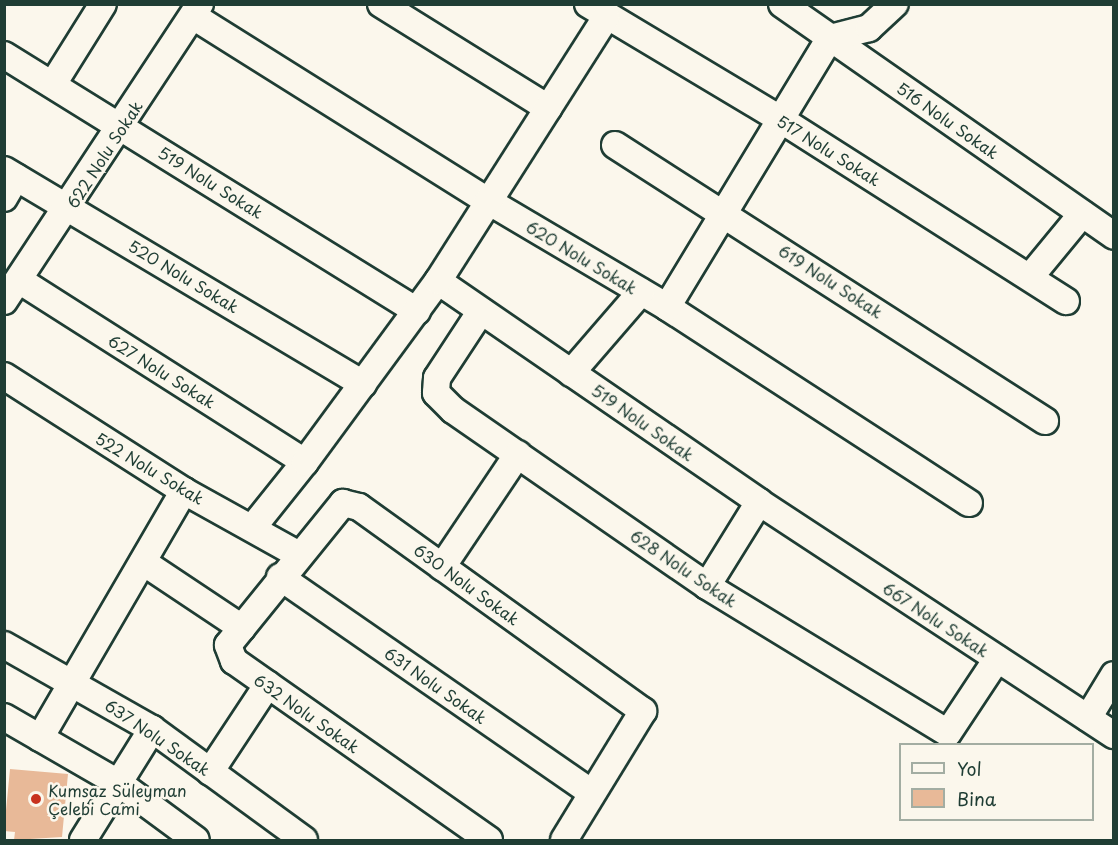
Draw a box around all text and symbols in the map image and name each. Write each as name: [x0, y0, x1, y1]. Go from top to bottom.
street label: 516 Nolu Sokak: [893, 77, 1003, 163]
street label: 622 Nolu Sokak: [62, 96, 146, 212]
street label: 517 Nolu Sokak: [774, 110, 884, 190]
street label: 519 Nolu Sokak: [155, 142, 267, 222]
street label: 620 Nolu Sokak: [523, 216, 641, 298]
street label: 520 Nolu Sokak: [125, 235, 243, 317]
street label: 619 Nolu Sokak: [775, 240, 887, 322]
street label: 627 Nolu Sokak: [105, 330, 219, 412]
street label: 519 Nolu Sokak: [588, 380, 698, 464]
street label: 522 Nolu Sokak: [92, 428, 208, 508]
street label: 628 Nolu Sokak: [627, 525, 741, 611]
street label: 630 Nolu Sokak: [410, 539, 524, 629]
street label: 667 Nolu Sokak: [879, 577, 993, 661]
street label: 631 Nolu Sokak: [381, 643, 491, 727]
street label: 632 Nolu Sokak: [250, 669, 364, 757]
street label: 637 Nolu Sokak: [102, 695, 214, 779]
legend: [899, 743, 1094, 821]
text: Yol: [957, 755, 982, 782]
place label: Kumsaz Süleyman Çelebi Cami: [48, 780, 188, 818]
text: Bina: [957, 785, 996, 812]
marker: Kumsaz Süleyman Çelebi Cami: [29, 792, 43, 806]

